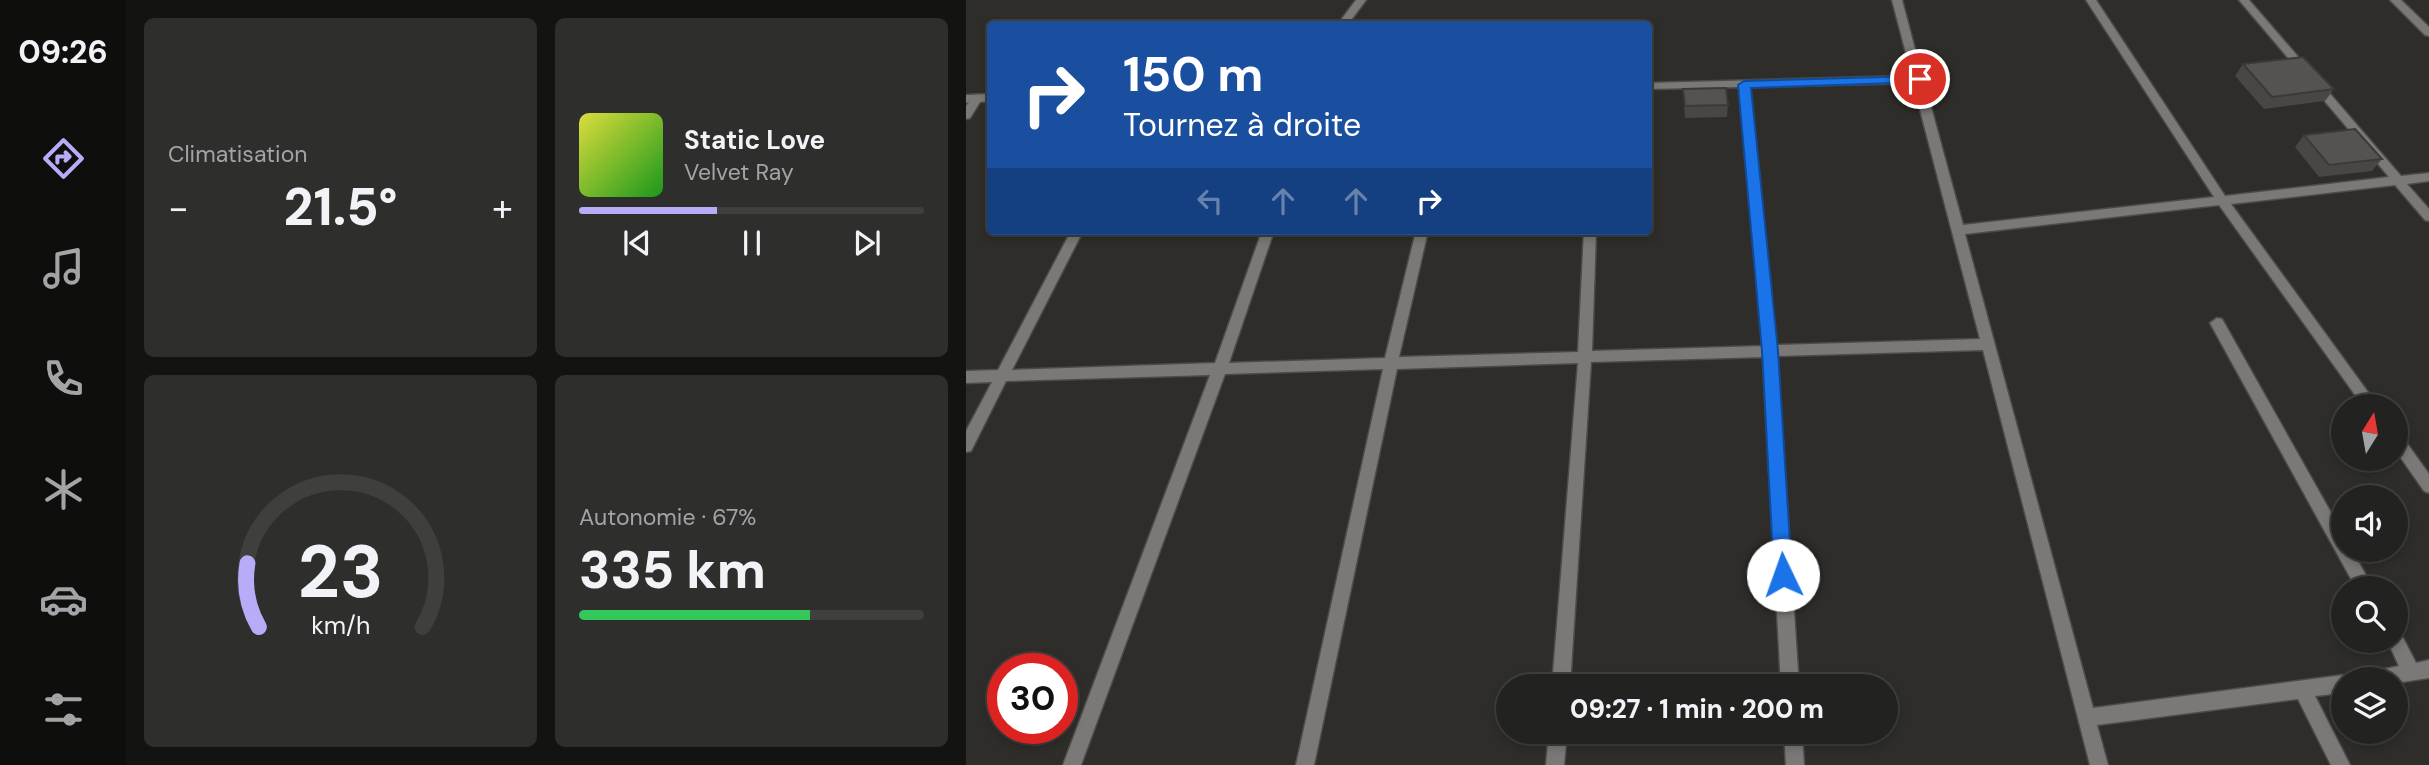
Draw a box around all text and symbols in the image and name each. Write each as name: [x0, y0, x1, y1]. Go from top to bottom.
text: 09:26: [18, 31, 108, 73]
text: 150 m: [1123, 42, 1263, 106]
icon: right: [1008, 49, 1099, 140]
pin: [1890, 49, 1950, 109]
icon: arrive: [1901, 60, 1939, 98]
text: Tournez à droite: [1123, 104, 1361, 146]
text: Static Love: [684, 123, 825, 157]
icon: directions: [39, 134, 88, 183]
text: Climatisation: [168, 139, 307, 169]
text: Velvet Ray: [684, 157, 794, 187]
text: 21.5°: [283, 173, 398, 241]
icon: left: [1191, 182, 1229, 220]
icon: ahead: [1264, 182, 1302, 220]
icon: ahead: [1337, 182, 1375, 220]
icon: right: [1410, 182, 1448, 220]
text: −: [168, 183, 189, 233]
text: +: [492, 183, 513, 233]
icon: previous: [618, 224, 656, 262]
icon: pause: [733, 224, 771, 262]
icon: next: [848, 224, 886, 262]
icon: music: [39, 244, 88, 293]
icon: phone: [39, 354, 88, 403]
north arrow: [2331, 394, 2408, 471]
map controls: [2331, 394, 2408, 744]
icon: climate: [39, 465, 88, 514]
button: sound: [2331, 485, 2408, 562]
text: Autonomie · 67%: [579, 502, 756, 532]
text: 23: [298, 525, 383, 620]
text: 335 km: [579, 536, 766, 604]
position arrow: [1746, 538, 1820, 612]
icon: car: [39, 575, 88, 624]
button: search: [2331, 576, 2408, 653]
text: km/h: [311, 609, 370, 642]
speed limit sign: 30: [987, 653, 1078, 744]
button: layers: [2331, 667, 2408, 744]
icon: filters: [39, 685, 88, 734]
text: 09:27 · 1 min · 200 m: [1570, 692, 1824, 726]

